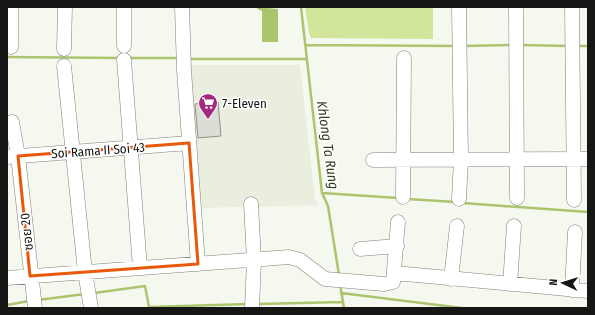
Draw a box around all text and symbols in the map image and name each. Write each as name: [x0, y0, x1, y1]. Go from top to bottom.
supermarket icon: 7-Eleven: [197, 92, 219, 120]
place label: 7-Eleven: [222, 96, 267, 111]
water label: Khlong Ta Rung: [313, 100, 342, 190]
street label: Soi Rama II Soi 43: [51, 140, 145, 161]
street label: ซอย 20: [17, 212, 36, 252]
north arrow: [543, 263, 583, 303]
text: N: [547, 279, 560, 286]

